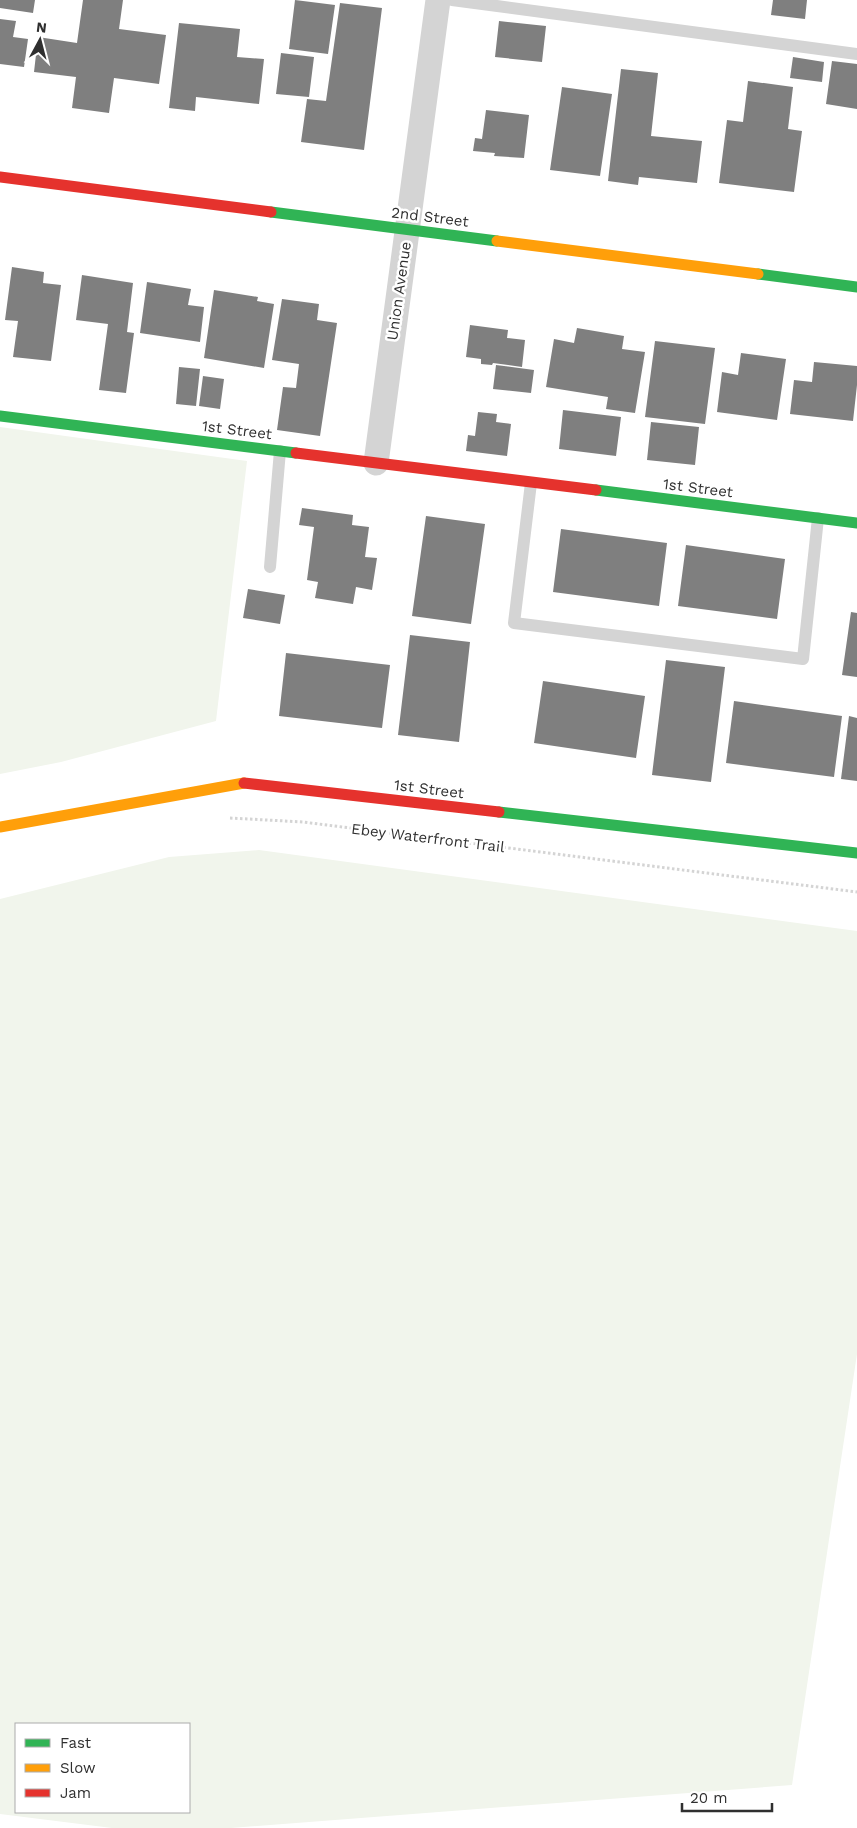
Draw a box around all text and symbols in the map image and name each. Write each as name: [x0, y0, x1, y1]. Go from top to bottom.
north arrow: [15, 15, 65, 65]
text: N: [35, 19, 48, 36]
street label: 2nd Street: [390, 203, 470, 231]
street label: Union Avenue: [383, 240, 415, 342]
street label: 1st Street: [201, 417, 274, 443]
street label: 1st Street: [662, 475, 735, 501]
street label: 1st Street: [393, 776, 466, 802]
street label: Ebey Waterfront Trail: [350, 820, 506, 856]
legend: [15, 1723, 190, 1813]
text: Fast: [60, 1734, 92, 1752]
text: Slow: [60, 1759, 96, 1777]
scale bar: [682, 1780, 772, 1812]
text: Jam: [60, 1784, 91, 1802]
text: 20 m: [690, 1789, 728, 1807]

